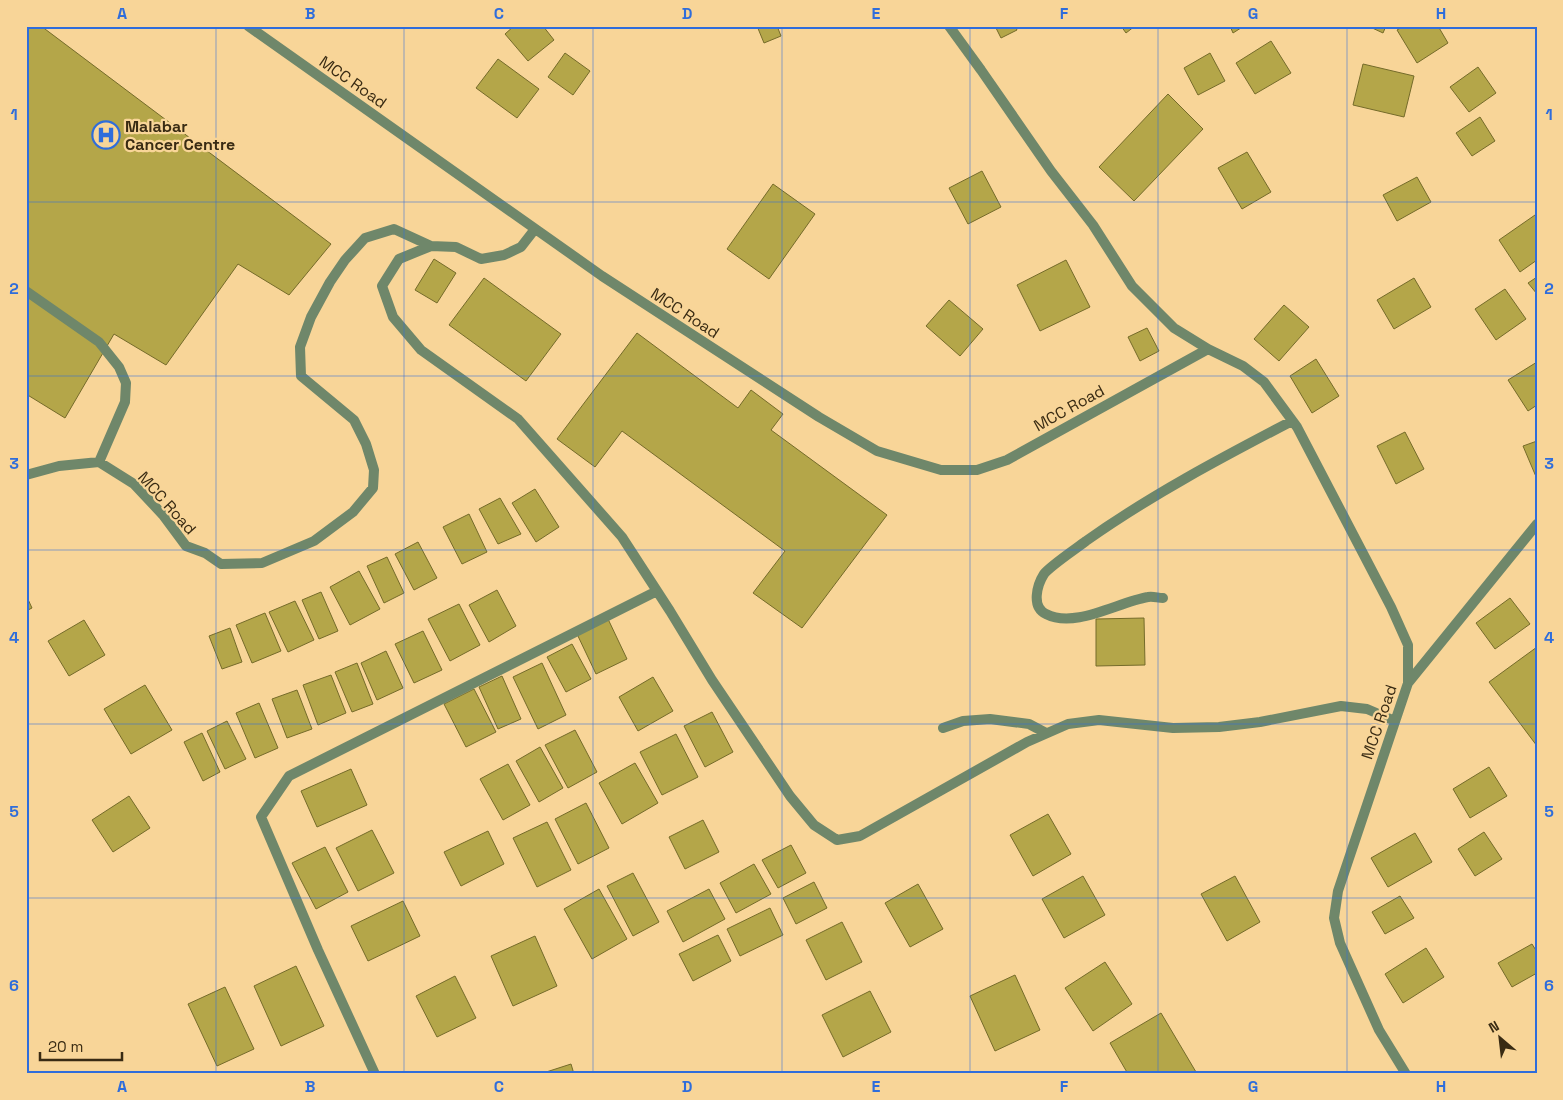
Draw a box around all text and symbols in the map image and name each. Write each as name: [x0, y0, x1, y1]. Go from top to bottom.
text: A: [117, 3, 127, 24]
text: B: [305, 3, 315, 24]
text: C: [494, 3, 504, 24]
text: D: [682, 3, 692, 24]
text: E: [872, 3, 881, 24]
text: F: [1060, 3, 1069, 24]
text: G: [1248, 3, 1258, 24]
text: H: [1436, 3, 1446, 24]
street label: MCC Road: [315, 51, 391, 113]
text: 1: [10, 104, 18, 125]
text: 1: [1545, 104, 1553, 125]
place label: Malabar Cancer Centre: [125, 116, 235, 155]
hospital icon: Malabar Cancer Centre: [91, 120, 121, 150]
text: 2: [9, 278, 19, 299]
text: 2: [1544, 278, 1554, 299]
street label: MCC Road: [647, 283, 723, 343]
street label: MCC Road: [1030, 380, 1108, 436]
text: 3: [9, 453, 19, 474]
text: 3: [1544, 453, 1554, 474]
street label: MCC Road: [133, 467, 201, 539]
text: 4: [9, 627, 19, 648]
text: 4: [1544, 627, 1554, 648]
street label: MCC Road: [1356, 682, 1402, 762]
text: 5: [9, 801, 19, 822]
text: 5: [1544, 801, 1554, 822]
text: 6: [9, 975, 19, 996]
text: 6: [1544, 975, 1554, 996]
north arrow: [1476, 1012, 1526, 1062]
text: N: [1486, 1016, 1502, 1037]
scale bar: [40, 1030, 122, 1062]
text: 20 m: [48, 1037, 83, 1056]
text: A: [117, 1076, 127, 1097]
text: B: [305, 1076, 315, 1097]
text: C: [494, 1076, 504, 1097]
text: D: [682, 1076, 692, 1097]
text: E: [872, 1076, 881, 1097]
text: F: [1060, 1076, 1069, 1097]
text: G: [1248, 1076, 1258, 1097]
text: H: [1436, 1076, 1446, 1097]

